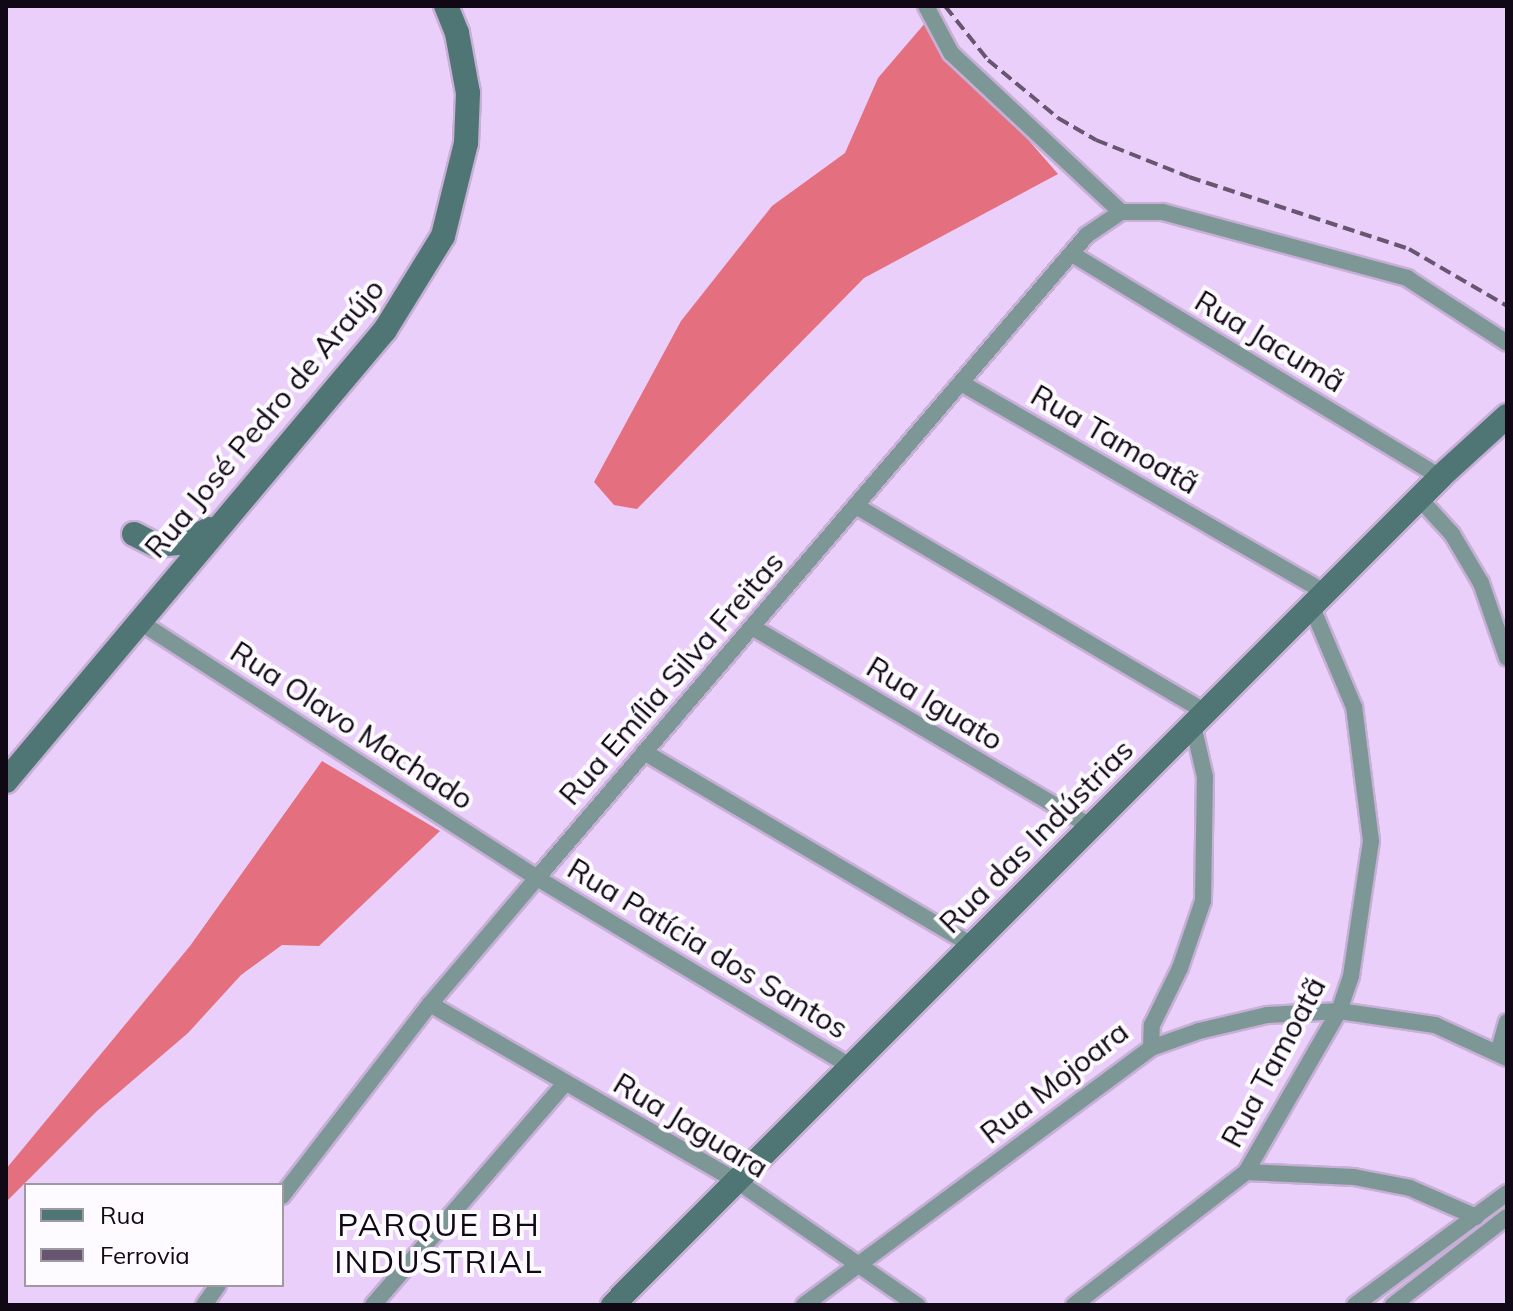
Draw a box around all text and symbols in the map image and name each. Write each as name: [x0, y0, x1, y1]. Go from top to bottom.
street label: Rua José Pedro de Araújo: [137, 271, 391, 565]
street label: Rua Jacumã: [1189, 282, 1351, 400]
street label: Rua Tamoatã: [1025, 376, 1205, 502]
street label: Rua Emília Silva Freitas: [551, 544, 791, 812]
street label: Rua Olavo Machado: [224, 633, 480, 817]
street label: Rua Iguato: [860, 648, 1010, 758]
street label: Rua das Indústrias: [932, 732, 1140, 940]
street label: Rua Patícia dos Santos: [561, 850, 855, 1046]
street label: Rua Tamoatã: [1213, 971, 1333, 1153]
street label: Rua Mojoara: [973, 1013, 1135, 1151]
street label: Rua Jaguara: [607, 1065, 775, 1185]
legend: [24, 1183, 284, 1287]
text: Rua: [100, 1200, 145, 1230]
district label: PARQUE BH INDUSTRIAL: [334, 1206, 544, 1281]
text: Ferrovia: [100, 1240, 190, 1270]

